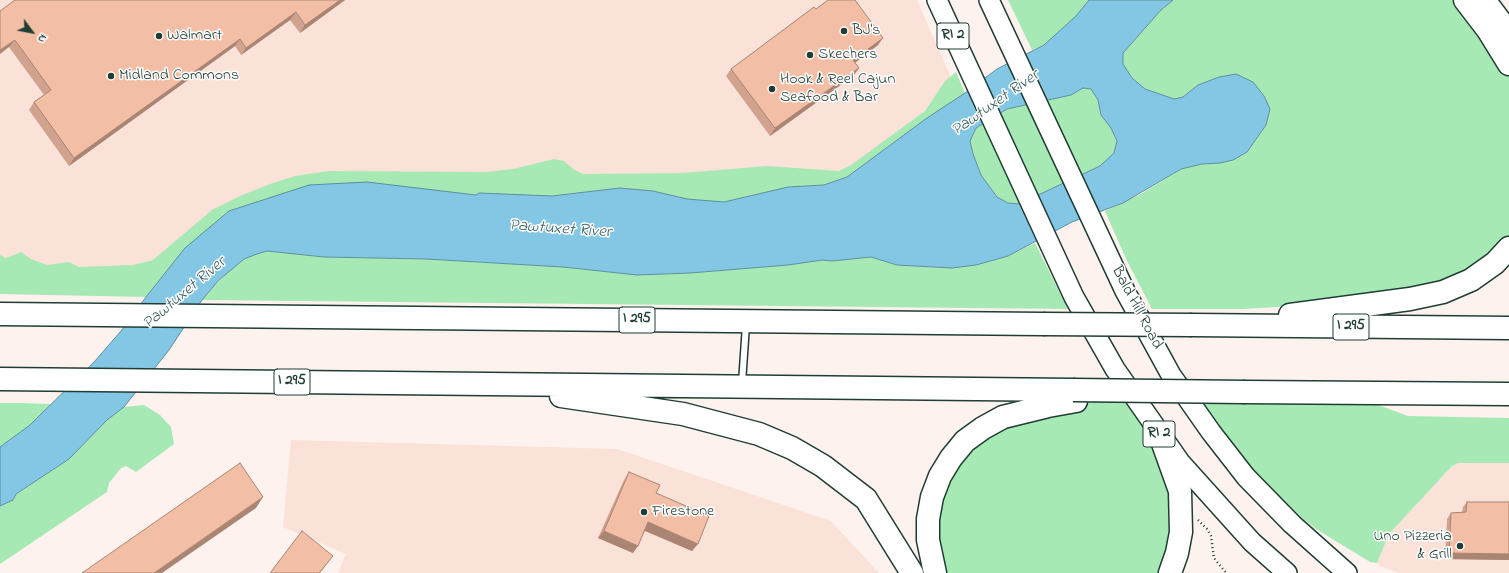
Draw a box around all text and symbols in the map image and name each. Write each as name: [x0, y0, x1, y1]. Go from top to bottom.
north arrow: [12, 12, 52, 52]
place label: BJ's: [852, 21, 880, 41]
road number: RI 2: [937, 23, 969, 49]
place label: Walmart: [167, 26, 222, 46]
marker: BJ's: [839, 26, 849, 36]
text: N: [33, 31, 51, 46]
marker: Walmart: [154, 31, 164, 41]
place label: Skechers: [818, 45, 877, 65]
marker: Skechers: [805, 50, 815, 60]
place label: Midland Commons: [119, 66, 239, 86]
water label: Pawtuxet River: [948, 66, 1044, 142]
place label: Hook & Reel Cajun Seafood & Bar: [780, 70, 895, 108]
marker: Midland Commons: [106, 71, 116, 81]
marker: Hook & Reel Cajun Seafood & Bar: [767, 84, 777, 94]
water label: Pawtuxet River: [508, 216, 612, 244]
water label: Pawtuxet River: [139, 253, 231, 335]
street label: Bald Hill Road: [1106, 263, 1166, 353]
road number: I 295: [619, 307, 655, 333]
road number: I 295: [1333, 314, 1369, 340]
road number: I 295: [274, 369, 310, 395]
road number: RI 2: [1143, 421, 1175, 447]
place label: Firestone: [652, 502, 714, 522]
marker: Firestone: [639, 507, 649, 517]
place label: Uno Pizzeria & Grill: [1373, 527, 1452, 565]
marker: Uno Pizzeria & Grill: [1455, 541, 1465, 551]

